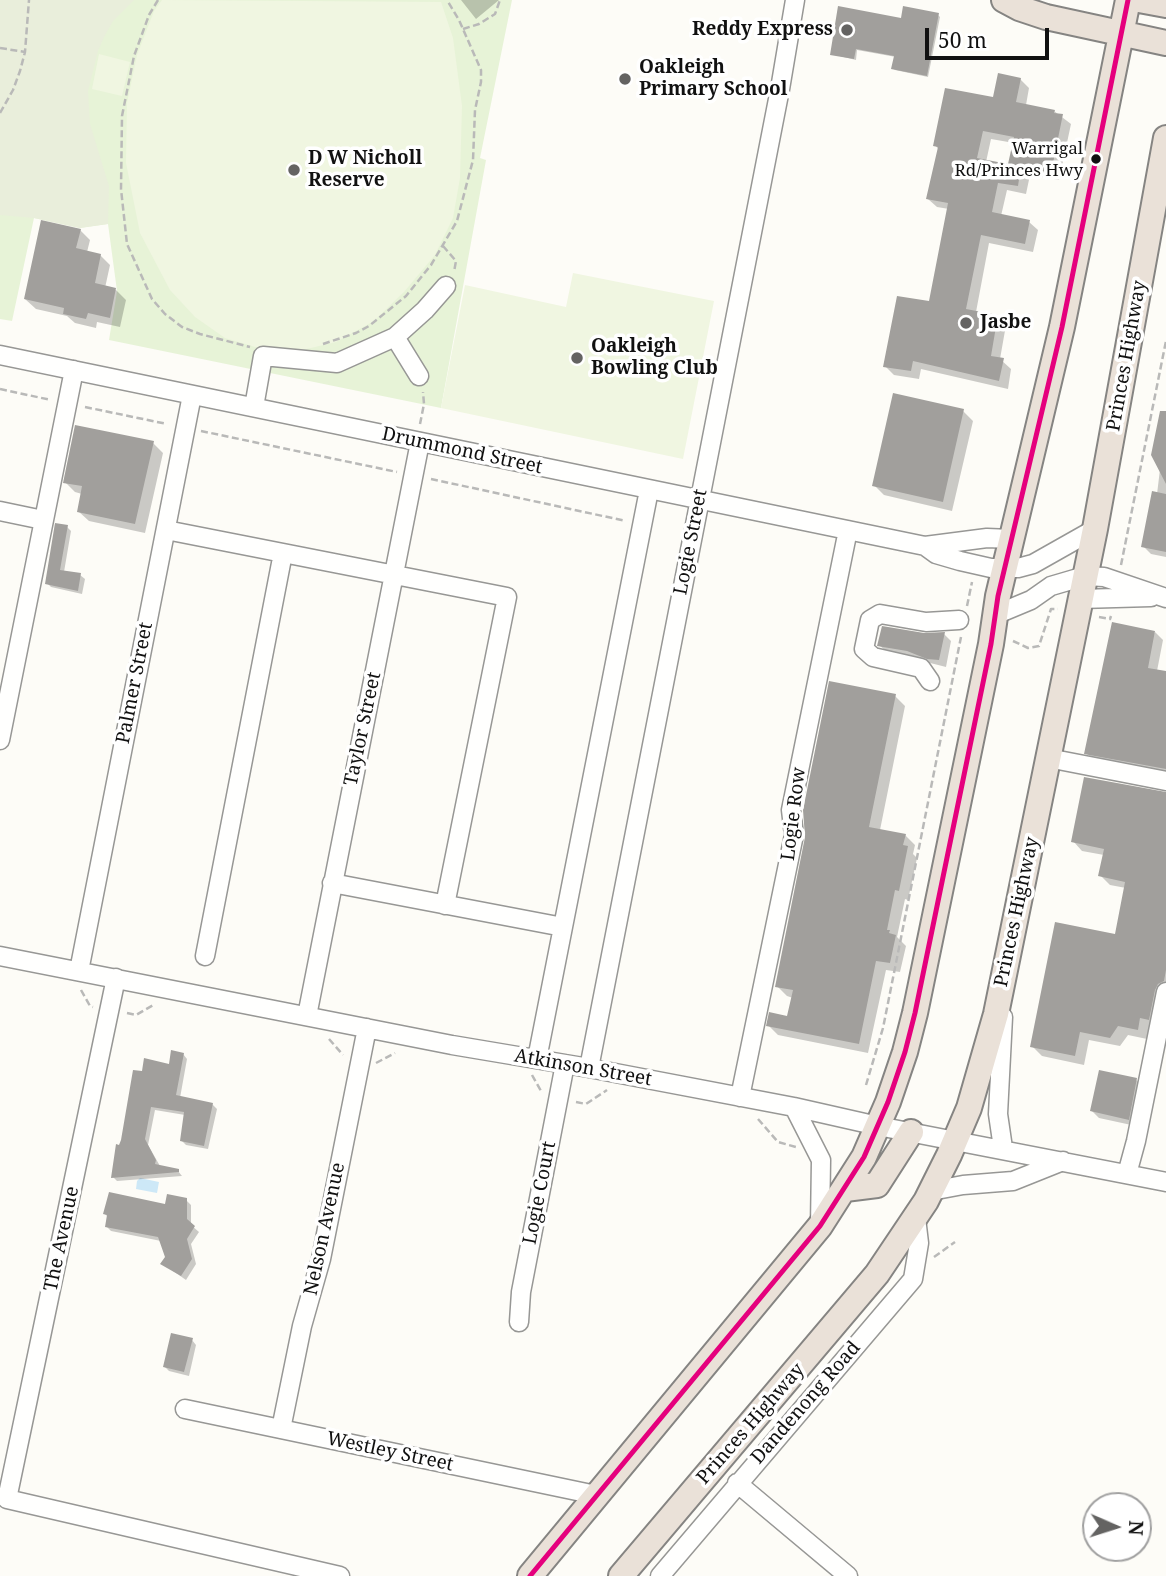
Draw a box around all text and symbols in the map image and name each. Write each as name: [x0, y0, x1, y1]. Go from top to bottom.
scale bar: [928, 14, 1052, 58]
place label: Reddy Express: [692, 19, 833, 41]
marker: Reddy Express: [839, 22, 855, 38]
text: 50 m: [938, 26, 987, 54]
place label: Oakleigh Primary School: [639, 57, 787, 101]
marker: Oakleigh Primary School: [617, 71, 633, 87]
place label: Warrigal Rd/Princes Hwy: [955, 139, 1083, 179]
place label: D W Nicholl Reserve: [308, 148, 422, 192]
marker: Warrigal Rd/Princes Hwy: [1089, 152, 1103, 166]
marker: D W Nicholl Reserve: [286, 162, 302, 178]
street label: Princes Highway: [1103, 279, 1151, 433]
place label: Jasbe: [980, 312, 1031, 334]
marker: Jasbe: [958, 315, 974, 331]
place label: Oakleigh Bowling Club: [591, 336, 718, 380]
marker: Oakleigh Bowling Club: [569, 350, 585, 366]
street label: Drummond Street: [380, 423, 544, 479]
street label: Logie Street: [670, 487, 712, 597]
street label: Palmer Street: [112, 620, 158, 746]
street label: Taylor Street: [340, 670, 386, 788]
street label: Logie Row: [777, 766, 811, 862]
street label: Princes Highway: [990, 835, 1044, 989]
street label: Atkinson Street: [512, 1045, 654, 1091]
street label: Logie Court: [519, 1140, 561, 1246]
street label: Nelson Avenue: [300, 1161, 350, 1297]
street label: The Avenue: [40, 1184, 84, 1294]
street label: Dandenong Road: [747, 1337, 865, 1469]
street label: Princes Highway: [692, 1359, 810, 1489]
street label: Westley Street: [325, 1427, 455, 1477]
north arrow: [1082, 1492, 1152, 1562]
text: N: [1123, 1520, 1149, 1536]

